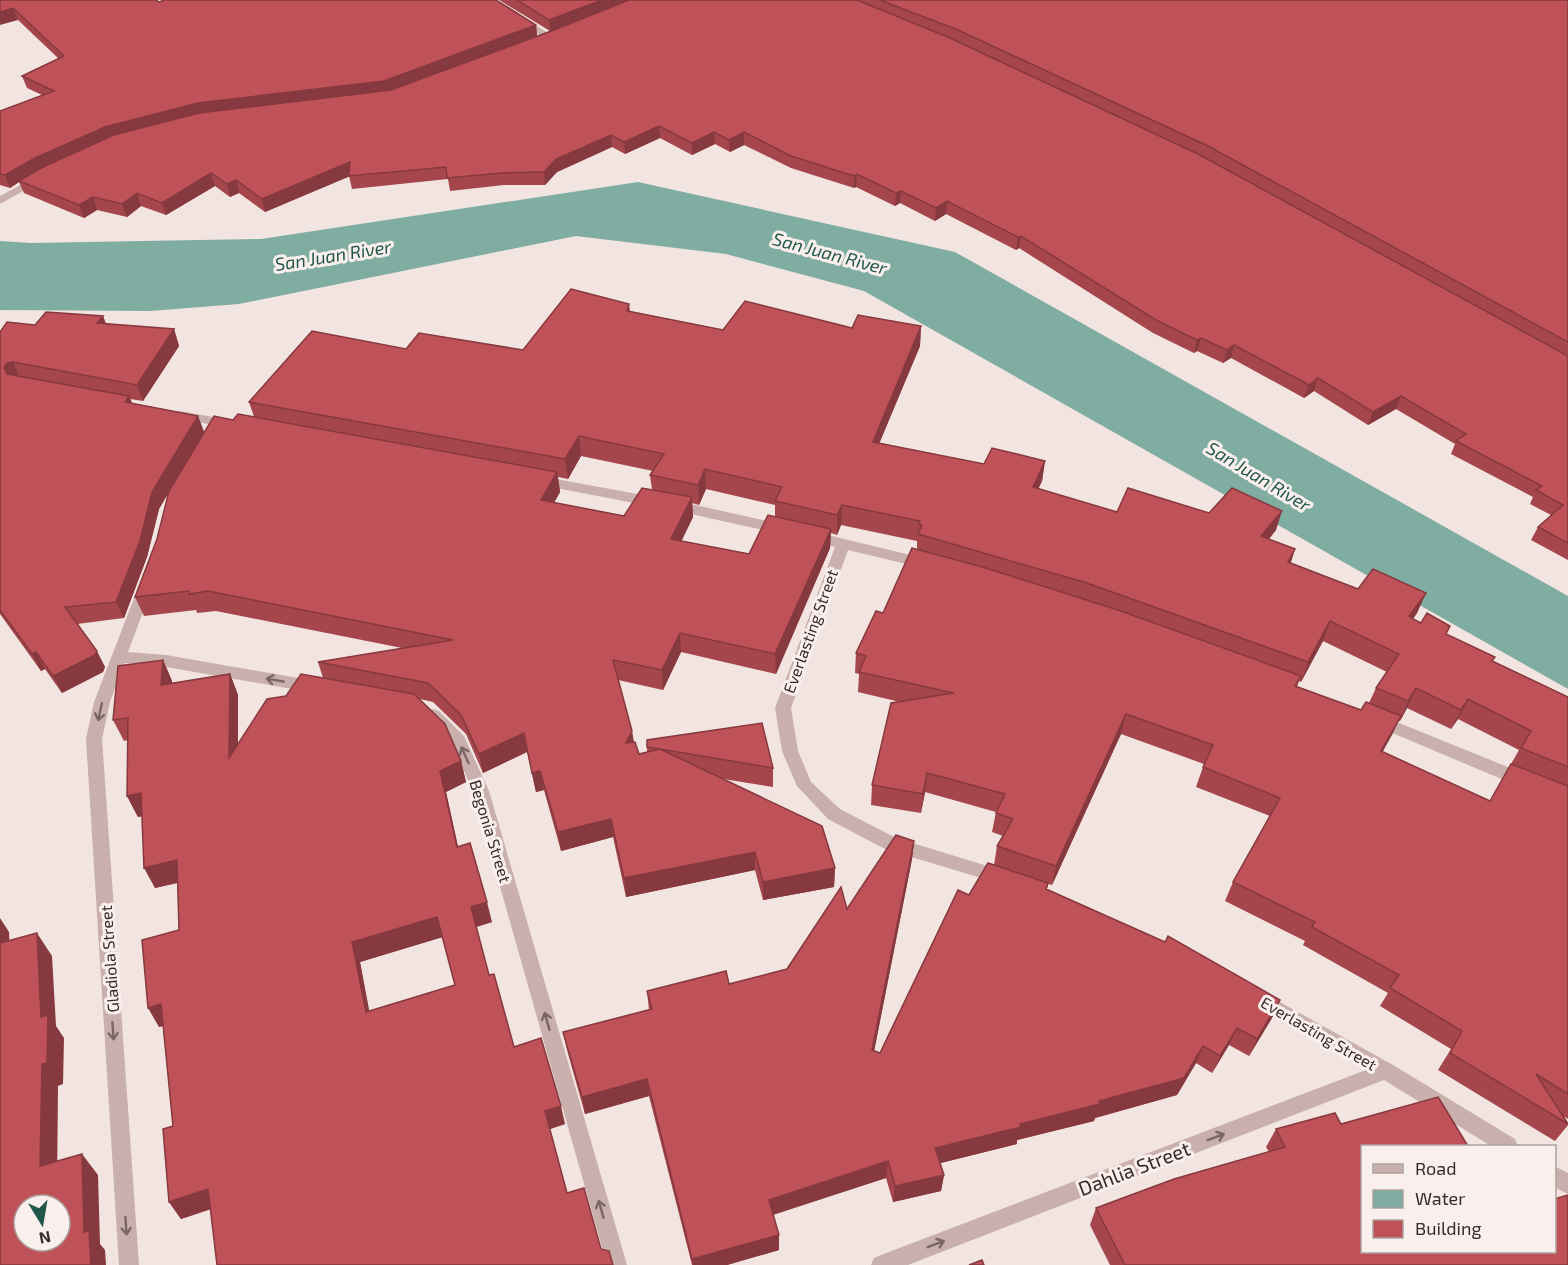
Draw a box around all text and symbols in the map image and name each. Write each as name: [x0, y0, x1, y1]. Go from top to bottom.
water label: San Juan River: [770, 227, 890, 279]
water label: San Juan River: [273, 235, 394, 275]
water label: San Juan River: [1203, 436, 1316, 516]
street label: Everlasting Street: [779, 567, 841, 695]
one-way arrow: [265, 674, 285, 685]
one-way arrow: [94, 701, 105, 721]
one-way arrow: [459, 747, 470, 765]
street label: Begonia Street: [466, 777, 516, 885]
street label: Gladiola Street: [96, 905, 122, 1013]
street label: Everlasting Street: [1258, 992, 1380, 1074]
one-way arrow: [541, 1012, 552, 1031]
one-way arrow: [108, 1021, 119, 1041]
one-way arrow: [1206, 1131, 1225, 1142]
street label: Dahlia Street: [1075, 1136, 1194, 1200]
legend: [1361, 1145, 1556, 1253]
text: Road: [1415, 1157, 1456, 1179]
text: Water: [1415, 1187, 1465, 1209]
north arrow: [12, 1193, 72, 1253]
one-way arrow: [595, 1200, 606, 1219]
one-way arrow: [121, 1216, 132, 1236]
text: Building: [1415, 1217, 1482, 1239]
text: N: [37, 1228, 52, 1249]
one-way arrow: [926, 1238, 945, 1249]

